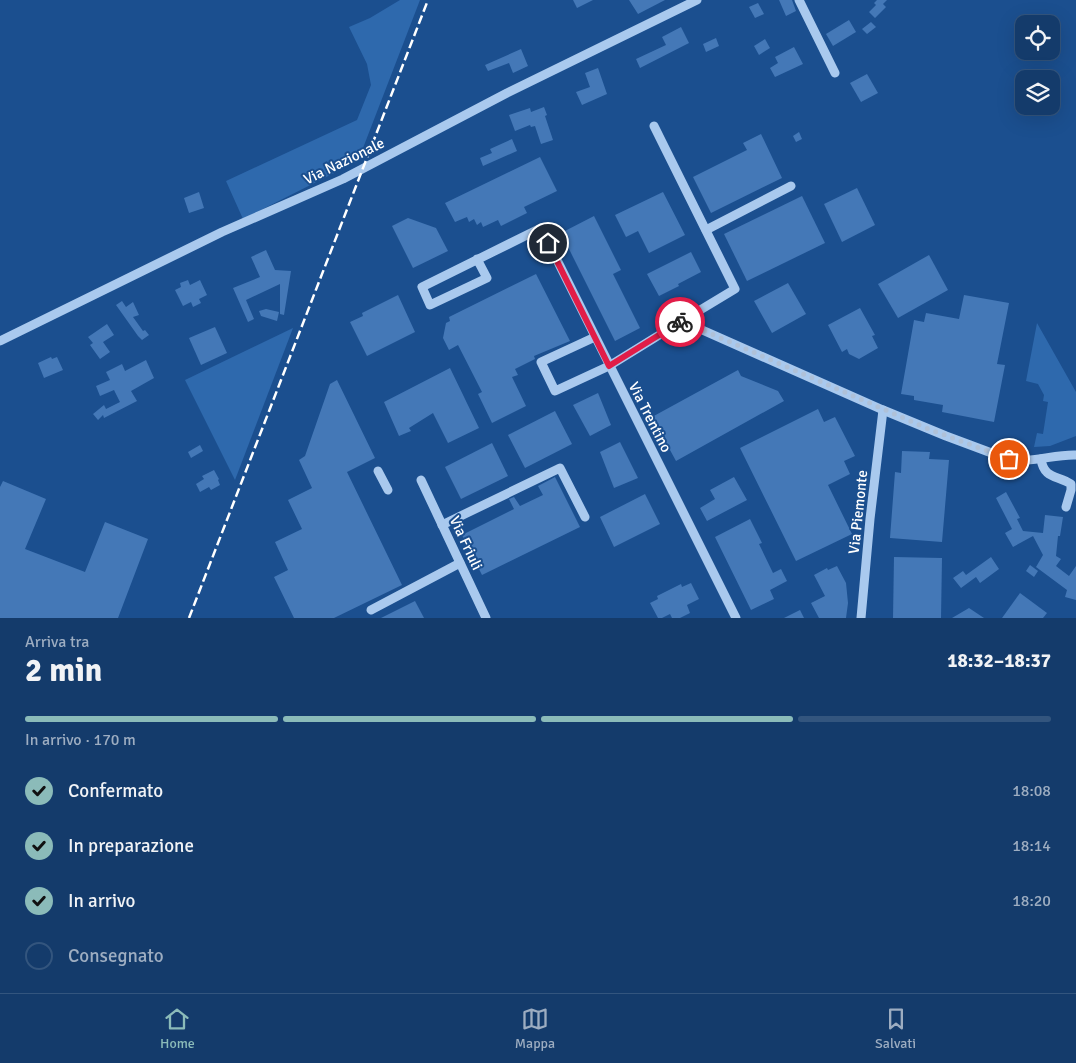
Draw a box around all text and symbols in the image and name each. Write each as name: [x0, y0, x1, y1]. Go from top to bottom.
map controls: [1015, 15, 1060, 115]
button: locate: [1015, 15, 1060, 60]
button: layers: [1015, 70, 1060, 115]
street label: Via Nazionale: [301, 134, 387, 188]
pin: [527, 222, 569, 264]
icon: home: [534, 229, 562, 257]
courier: [655, 297, 705, 347]
icon: bike: [666, 308, 694, 336]
street label: Via Trentino: [625, 379, 675, 455]
pin: [988, 438, 1030, 480]
icon: bag: [995, 445, 1023, 473]
street label: Via Piemonte: [845, 469, 871, 555]
street label: Via Friuli: [446, 513, 486, 573]
text: Arriva tra: [25, 632, 89, 652]
text: 18:32–18:37: [947, 649, 1051, 673]
text: 2 min: [25, 651, 102, 690]
text: In arrivo · 170 m: [25, 730, 136, 750]
icon: check: [25, 777, 53, 805]
text: Confermato: [68, 779, 163, 803]
text: 18:08: [1012, 781, 1051, 801]
icon: check: [25, 832, 53, 860]
text: In preparazione: [68, 834, 194, 858]
text: 18:14: [1012, 836, 1051, 856]
icon: check: [25, 887, 53, 915]
text: In arrivo: [68, 889, 135, 913]
text: 18:20: [1012, 891, 1051, 911]
text: Consegnato: [68, 944, 164, 968]
tab: Home: [160, 1005, 195, 1052]
tab: Mappa: [515, 1005, 555, 1052]
tab: Salvati: [875, 1005, 916, 1052]

